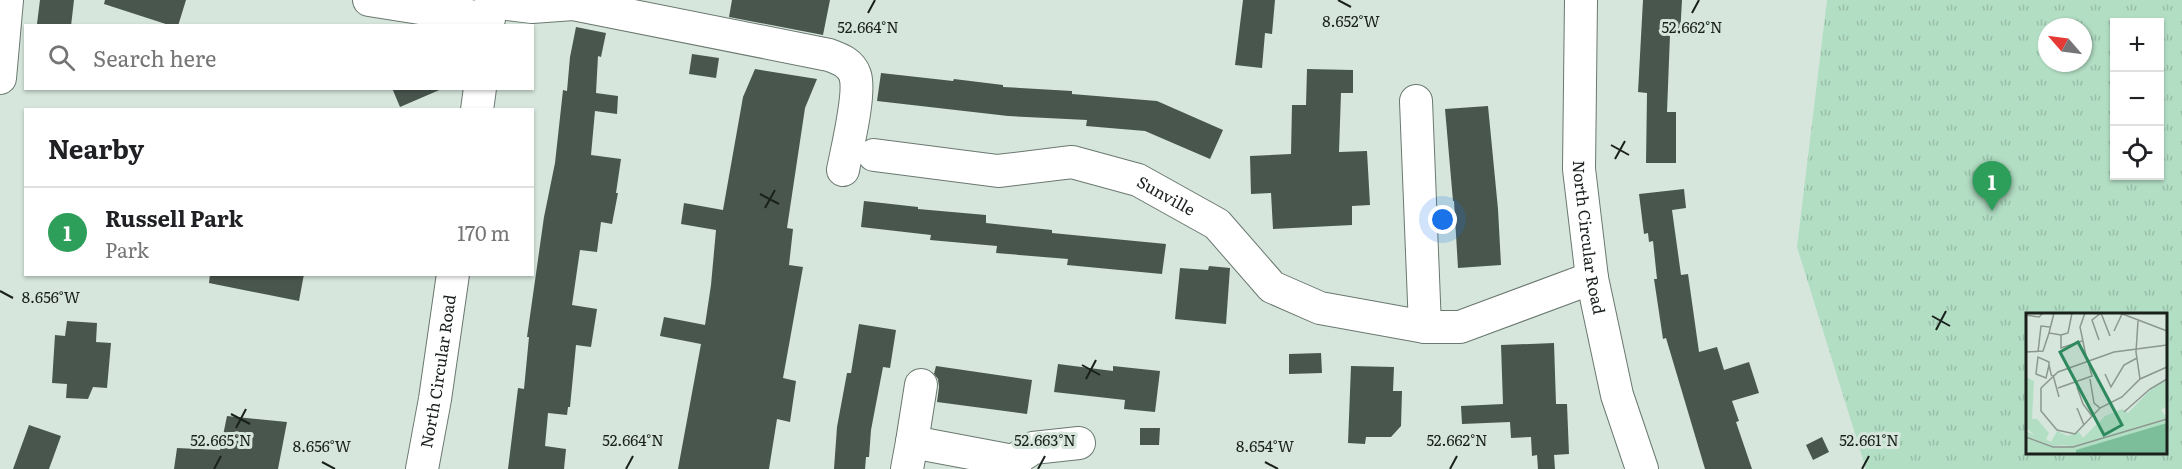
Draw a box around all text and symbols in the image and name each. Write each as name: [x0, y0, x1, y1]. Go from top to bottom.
text: 8.652°W: [1322, 9, 1380, 32]
text: 52.664°N: [837, 15, 899, 38]
text: 52.662°N: [1661, 15, 1723, 38]
north arrow: [2038, 18, 2092, 72]
map controls: [2110, 18, 2164, 180]
button: +: [2110, 18, 2164, 72]
search box: [24, 24, 534, 90]
icon: search: [45, 41, 78, 74]
text: Search here: [93, 41, 216, 74]
button: −: [2110, 72, 2164, 126]
button: locate: [2110, 126, 2164, 180]
text: Nearby: [48, 128, 144, 167]
street label: North Circular Road: [1568, 160, 1612, 316]
pin: 1: [1972, 162, 2012, 211]
street label: Sunville: [1133, 169, 1200, 221]
text: Russell Park: [105, 201, 243, 234]
your location: [1428, 205, 1457, 234]
text: 1: [63, 217, 72, 247]
text: 170 m: [457, 217, 510, 247]
text: Park: [105, 234, 149, 264]
text: 8.656°W: [22, 285, 81, 308]
street label: North Circular Road: [413, 293, 461, 450]
inset map: [2026, 313, 2167, 454]
text: 52.665°N: [190, 428, 252, 451]
text: 52.664°N: [602, 428, 664, 451]
text: 52.663°N: [1014, 428, 1076, 451]
text: 52.662°N: [1426, 428, 1488, 451]
text: 52.661°N: [1839, 428, 1899, 451]
text: 8.656°W: [293, 434, 352, 457]
text: 8.654°W: [1236, 434, 1295, 457]

